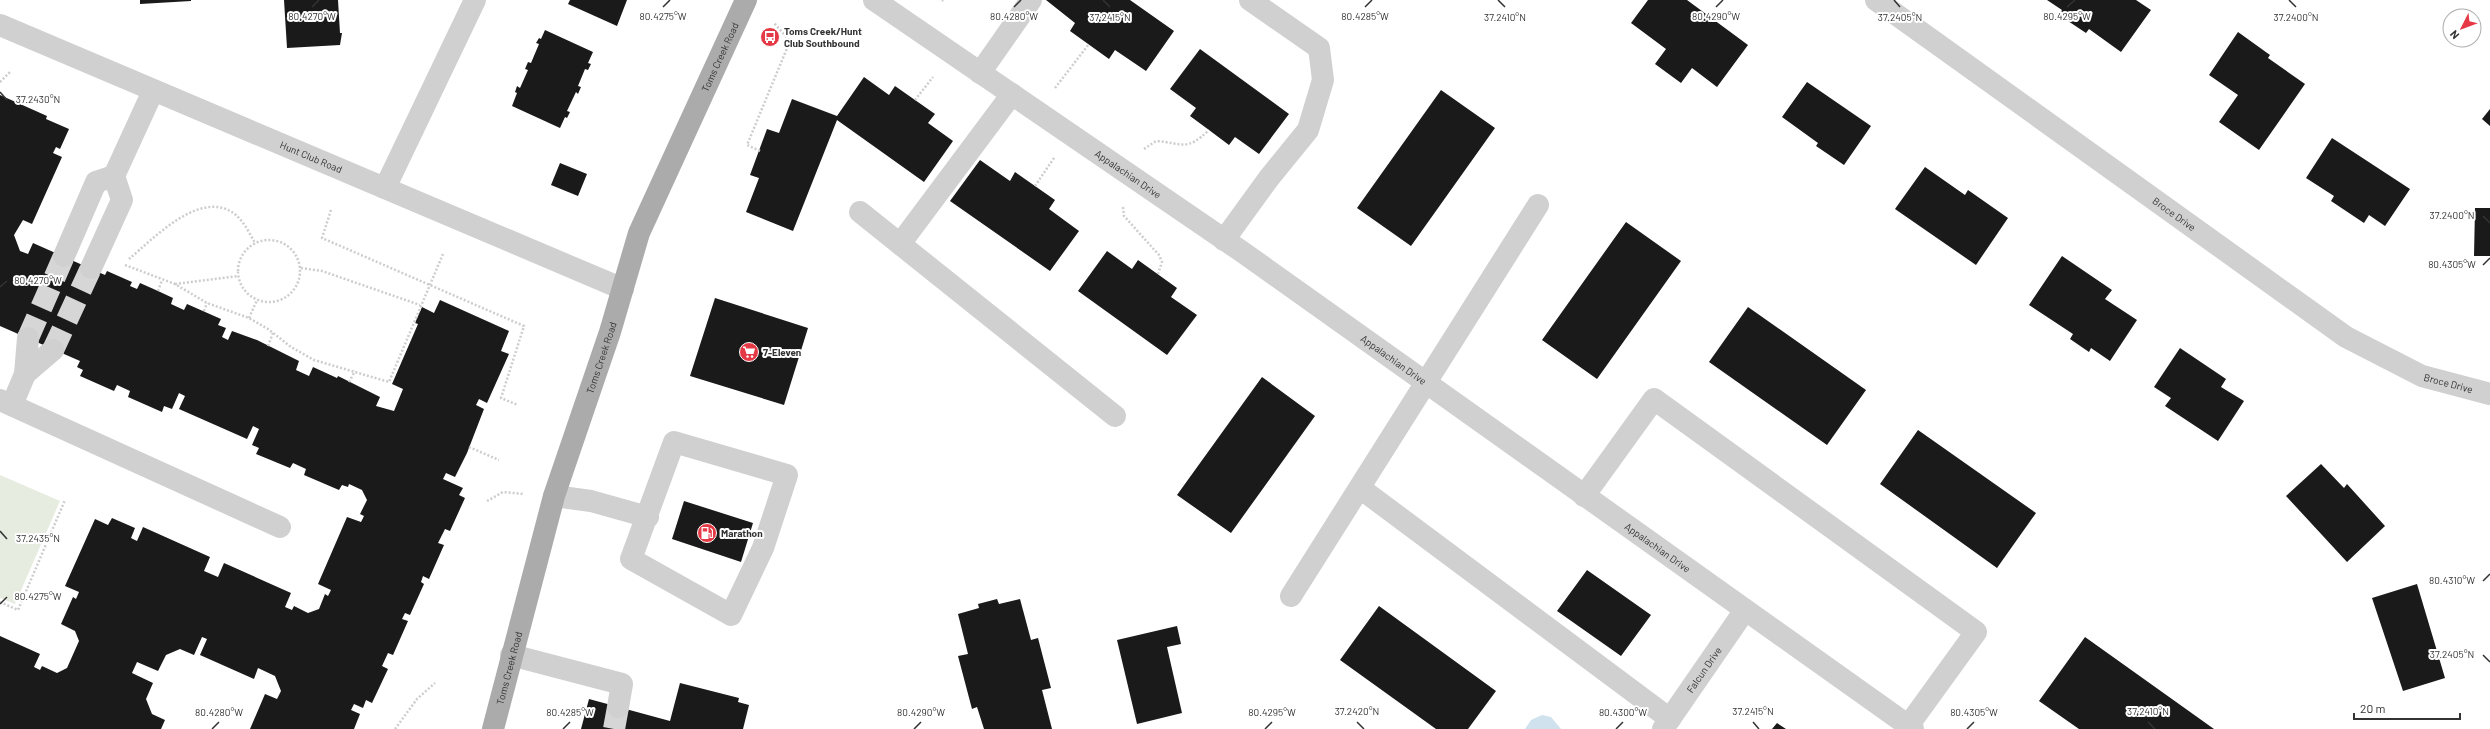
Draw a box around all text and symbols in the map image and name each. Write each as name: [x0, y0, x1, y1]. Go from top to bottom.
north arrow: [2442, 8, 2482, 48]
text: 80.4270°W: [288, 10, 336, 22]
text: 80.4275°W: [640, 10, 687, 22]
text: 80.4280°W: [990, 10, 1038, 22]
text: 80.4285°W: [1341, 10, 1389, 22]
text: 80.4290°W: [1692, 10, 1740, 22]
text: 80.4295°W: [2043, 10, 2091, 22]
text: 37.2415°N: [1089, 11, 1131, 23]
text: 37.2410°N: [1484, 11, 1526, 23]
text: 37.2405°N: [1878, 11, 1922, 23]
text: 37.2400°N: [2274, 11, 2318, 23]
street label: Toms Creek Road: [699, 20, 741, 94]
place label: Toms Creek/Hunt Club Southbound: [784, 25, 862, 49]
bus stop icon: Toms Creek/Hunt Club Southbound: [759, 26, 781, 48]
text: N: [2447, 28, 2461, 42]
text: 37.2430°N: [16, 93, 60, 105]
street label: Hunt Club Road: [278, 138, 344, 175]
street label: Appalachian Drive: [1093, 147, 1164, 201]
street label: Broce Drive: [2150, 194, 2198, 233]
text: 37.2400°N: [2430, 209, 2474, 221]
text: 80.4305°W: [2428, 258, 2476, 270]
text: 80.4270°W: [14, 274, 62, 286]
street label: Toms Creek Road: [583, 320, 619, 395]
street label: Appalachian Drive: [1359, 332, 1429, 387]
supermarket icon: 7-Eleven: [738, 341, 760, 363]
place label: 7-Eleven: [763, 346, 801, 358]
street label: Broce Drive: [2423, 371, 2474, 395]
street label: Appalachian Drive: [1623, 520, 1693, 575]
fuel station icon: Marathon: [696, 522, 718, 544]
place label: Marathon: [721, 527, 763, 539]
text: 37.2435°N: [16, 532, 60, 544]
text: 80.4310°W: [2429, 574, 2475, 586]
text: 80.4275°W: [15, 590, 62, 602]
street label: Toms Creek Road: [494, 630, 524, 706]
street label: Falcun Drive: [1684, 644, 1724, 695]
text: 37.2405°N: [2430, 648, 2474, 660]
scale bar: [2354, 695, 2460, 721]
text: 20 m: [2360, 701, 2386, 715]
text: 37.2420°N: [1335, 705, 1379, 717]
text: 37.2415°N: [1732, 705, 1774, 717]
text: 37.2410°N: [2127, 705, 2169, 717]
text: 80.4280°W: [195, 706, 243, 718]
text: 80.4285°W: [546, 706, 594, 718]
text: 80.4290°W: [897, 706, 945, 718]
text: 80.4295°W: [1248, 706, 1296, 718]
text: 80.4300°W: [1599, 706, 1647, 718]
text: 80.4305°W: [1950, 706, 1998, 718]

